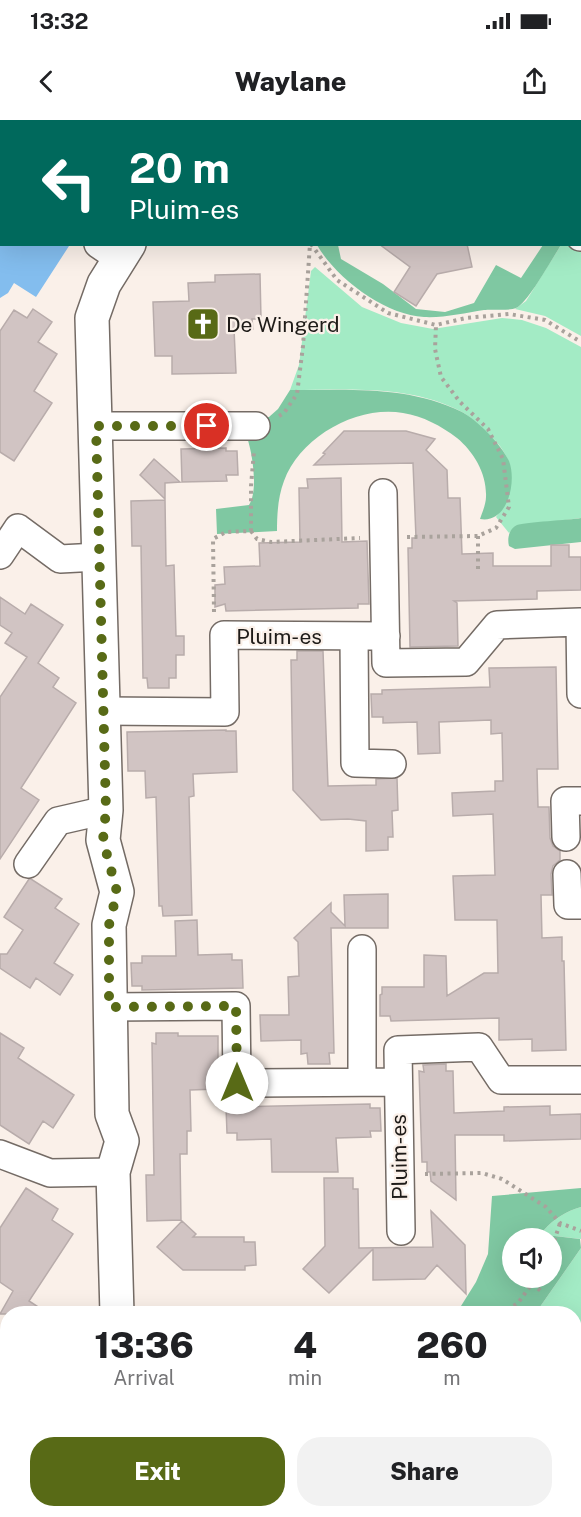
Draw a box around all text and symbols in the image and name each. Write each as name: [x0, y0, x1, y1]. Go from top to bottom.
text: 13:32: [30, 8, 89, 34]
icon: back: [30, 65, 63, 98]
text: Waylane: [235, 65, 346, 97]
icon: share: [518, 65, 551, 98]
text: 20 m: [129, 143, 230, 192]
icon: left: [30, 144, 108, 222]
text: Pluim-es: [129, 193, 239, 225]
church icon: De Wingerd: [185, 306, 221, 342]
place label: De Wingerd: [226, 312, 340, 337]
pin: [181, 400, 232, 451]
icon: arrive: [190, 409, 223, 442]
street label: Pluim-es: [236, 624, 322, 649]
position arrow: [205, 1051, 269, 1115]
street label: Pluim-es: [386, 1114, 412, 1200]
map controls: [502, 1228, 562, 1288]
button: sound: [502, 1228, 562, 1288]
text: 13:36: [94, 1324, 194, 1366]
text: 4: [293, 1324, 317, 1366]
text: 260: [416, 1324, 488, 1366]
text: Arrival: [113, 1366, 175, 1390]
text: min: [288, 1366, 322, 1390]
text: m: [443, 1366, 461, 1390]
button: Exit: [30, 1437, 285, 1506]
button: Share: [297, 1437, 552, 1506]

